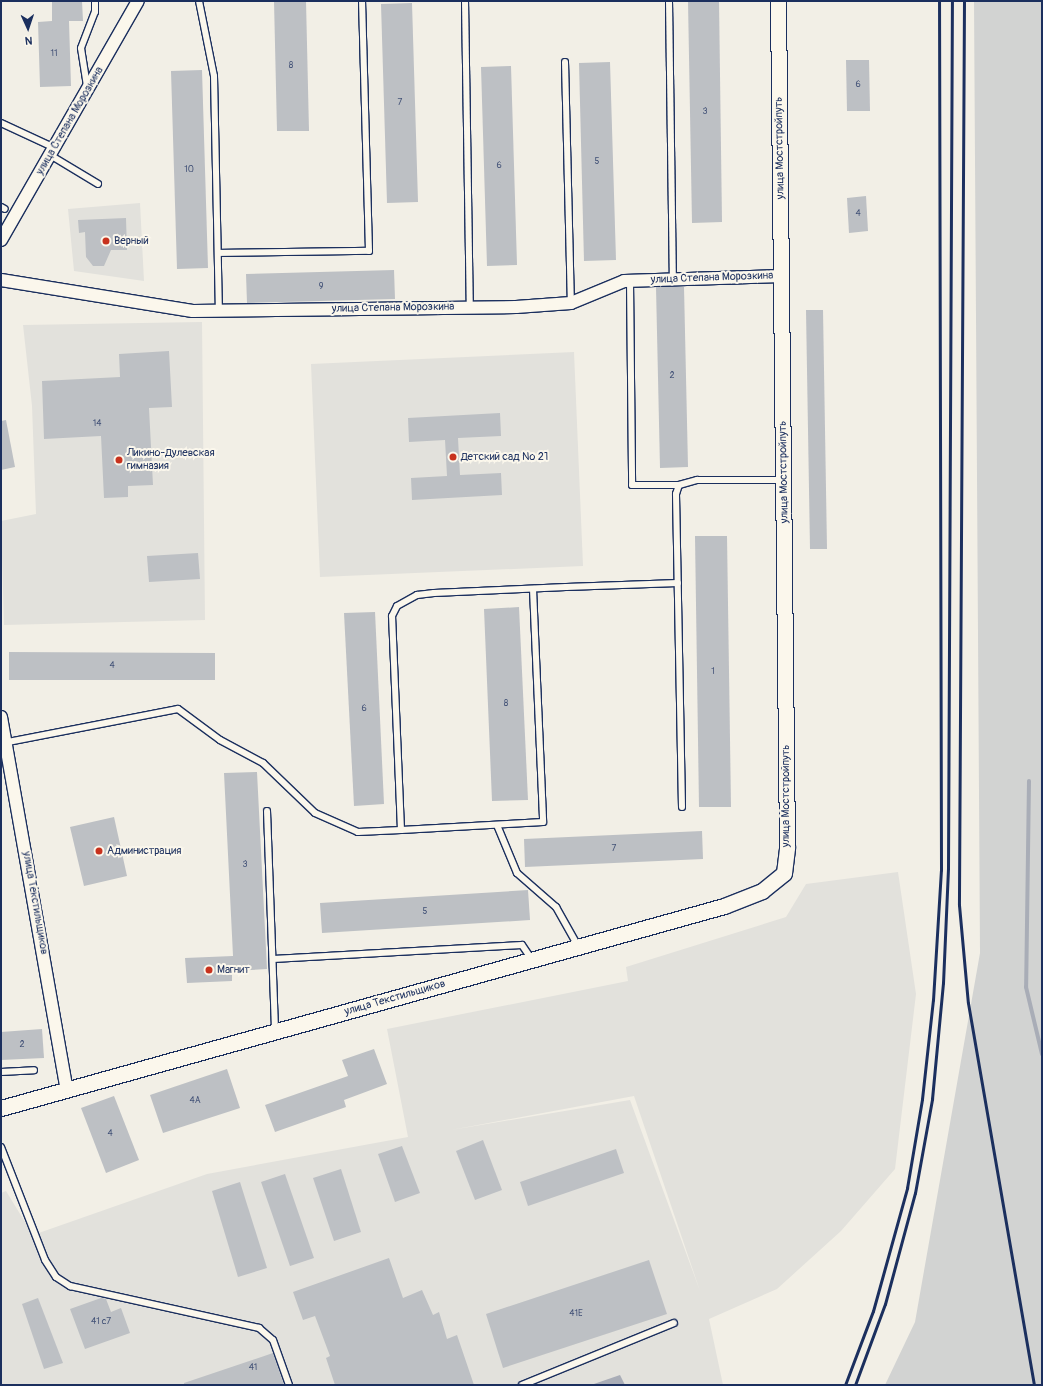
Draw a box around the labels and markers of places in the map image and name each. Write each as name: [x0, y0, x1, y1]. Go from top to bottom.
place label: Верный: [114, 234, 149, 248]
marker: Верный: [101, 236, 111, 246]
place label: Ликино-Дулевская гимназия: [127, 447, 215, 473]
place label: Детский сад № 21: [461, 450, 548, 464]
marker: Детский сад № 21: [448, 452, 458, 462]
marker: Ликино-Дулевская гимназия: [114, 455, 124, 465]
place label: Администрация: [107, 844, 181, 858]
marker: Администрация: [94, 846, 104, 856]
place label: Магнит: [217, 963, 250, 977]
marker: Магнит: [204, 965, 214, 975]

